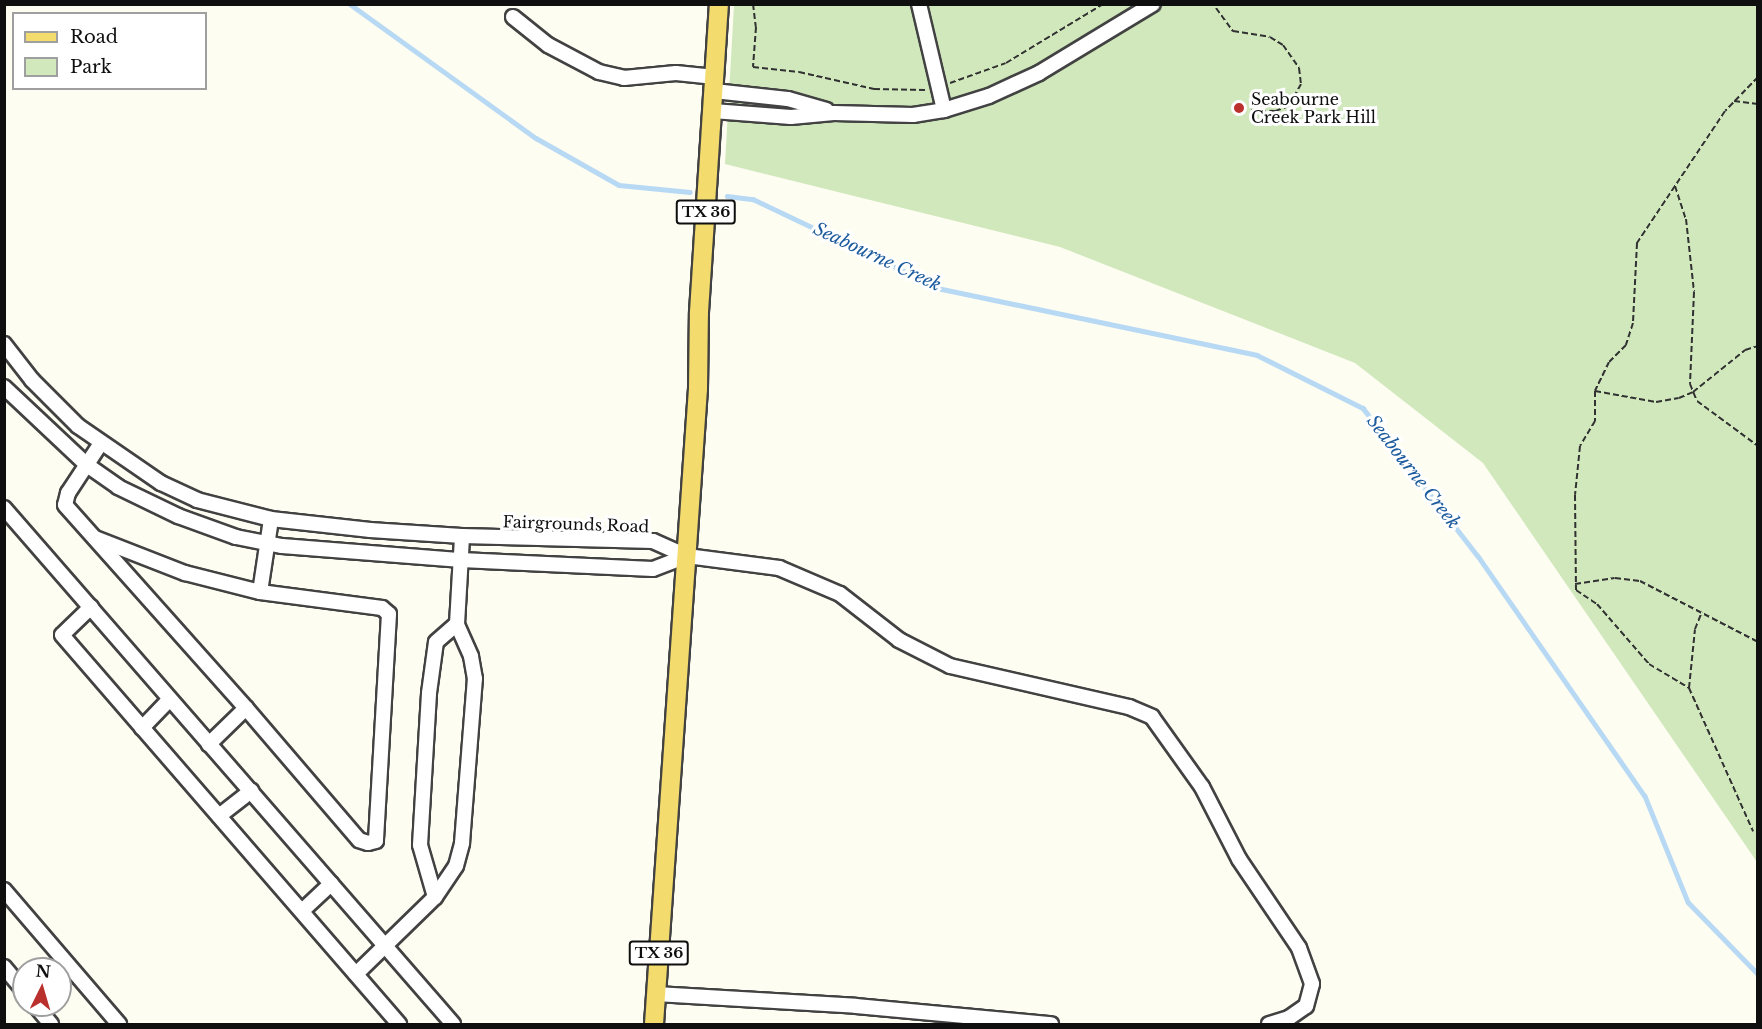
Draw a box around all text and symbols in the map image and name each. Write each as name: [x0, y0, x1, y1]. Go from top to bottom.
legend: [12, 12, 207, 90]
text: Road: [70, 26, 118, 48]
text: Park: [70, 56, 112, 78]
place label: Seabourne Creek Park Hill: [1251, 89, 1376, 127]
marker: Seabourne Creek Park Hill: [1232, 101, 1246, 115]
road number: TX 36: [674, 200, 738, 224]
water label: Seabourne Creek: [810, 218, 944, 296]
water label: Seabourne Creek: [1362, 411, 1464, 533]
street label: Fairgrounds Road: [502, 512, 650, 536]
road number: TX 36: [628, 941, 690, 965]
north arrow: [12, 957, 72, 1017]
text: N: [35, 960, 52, 982]

